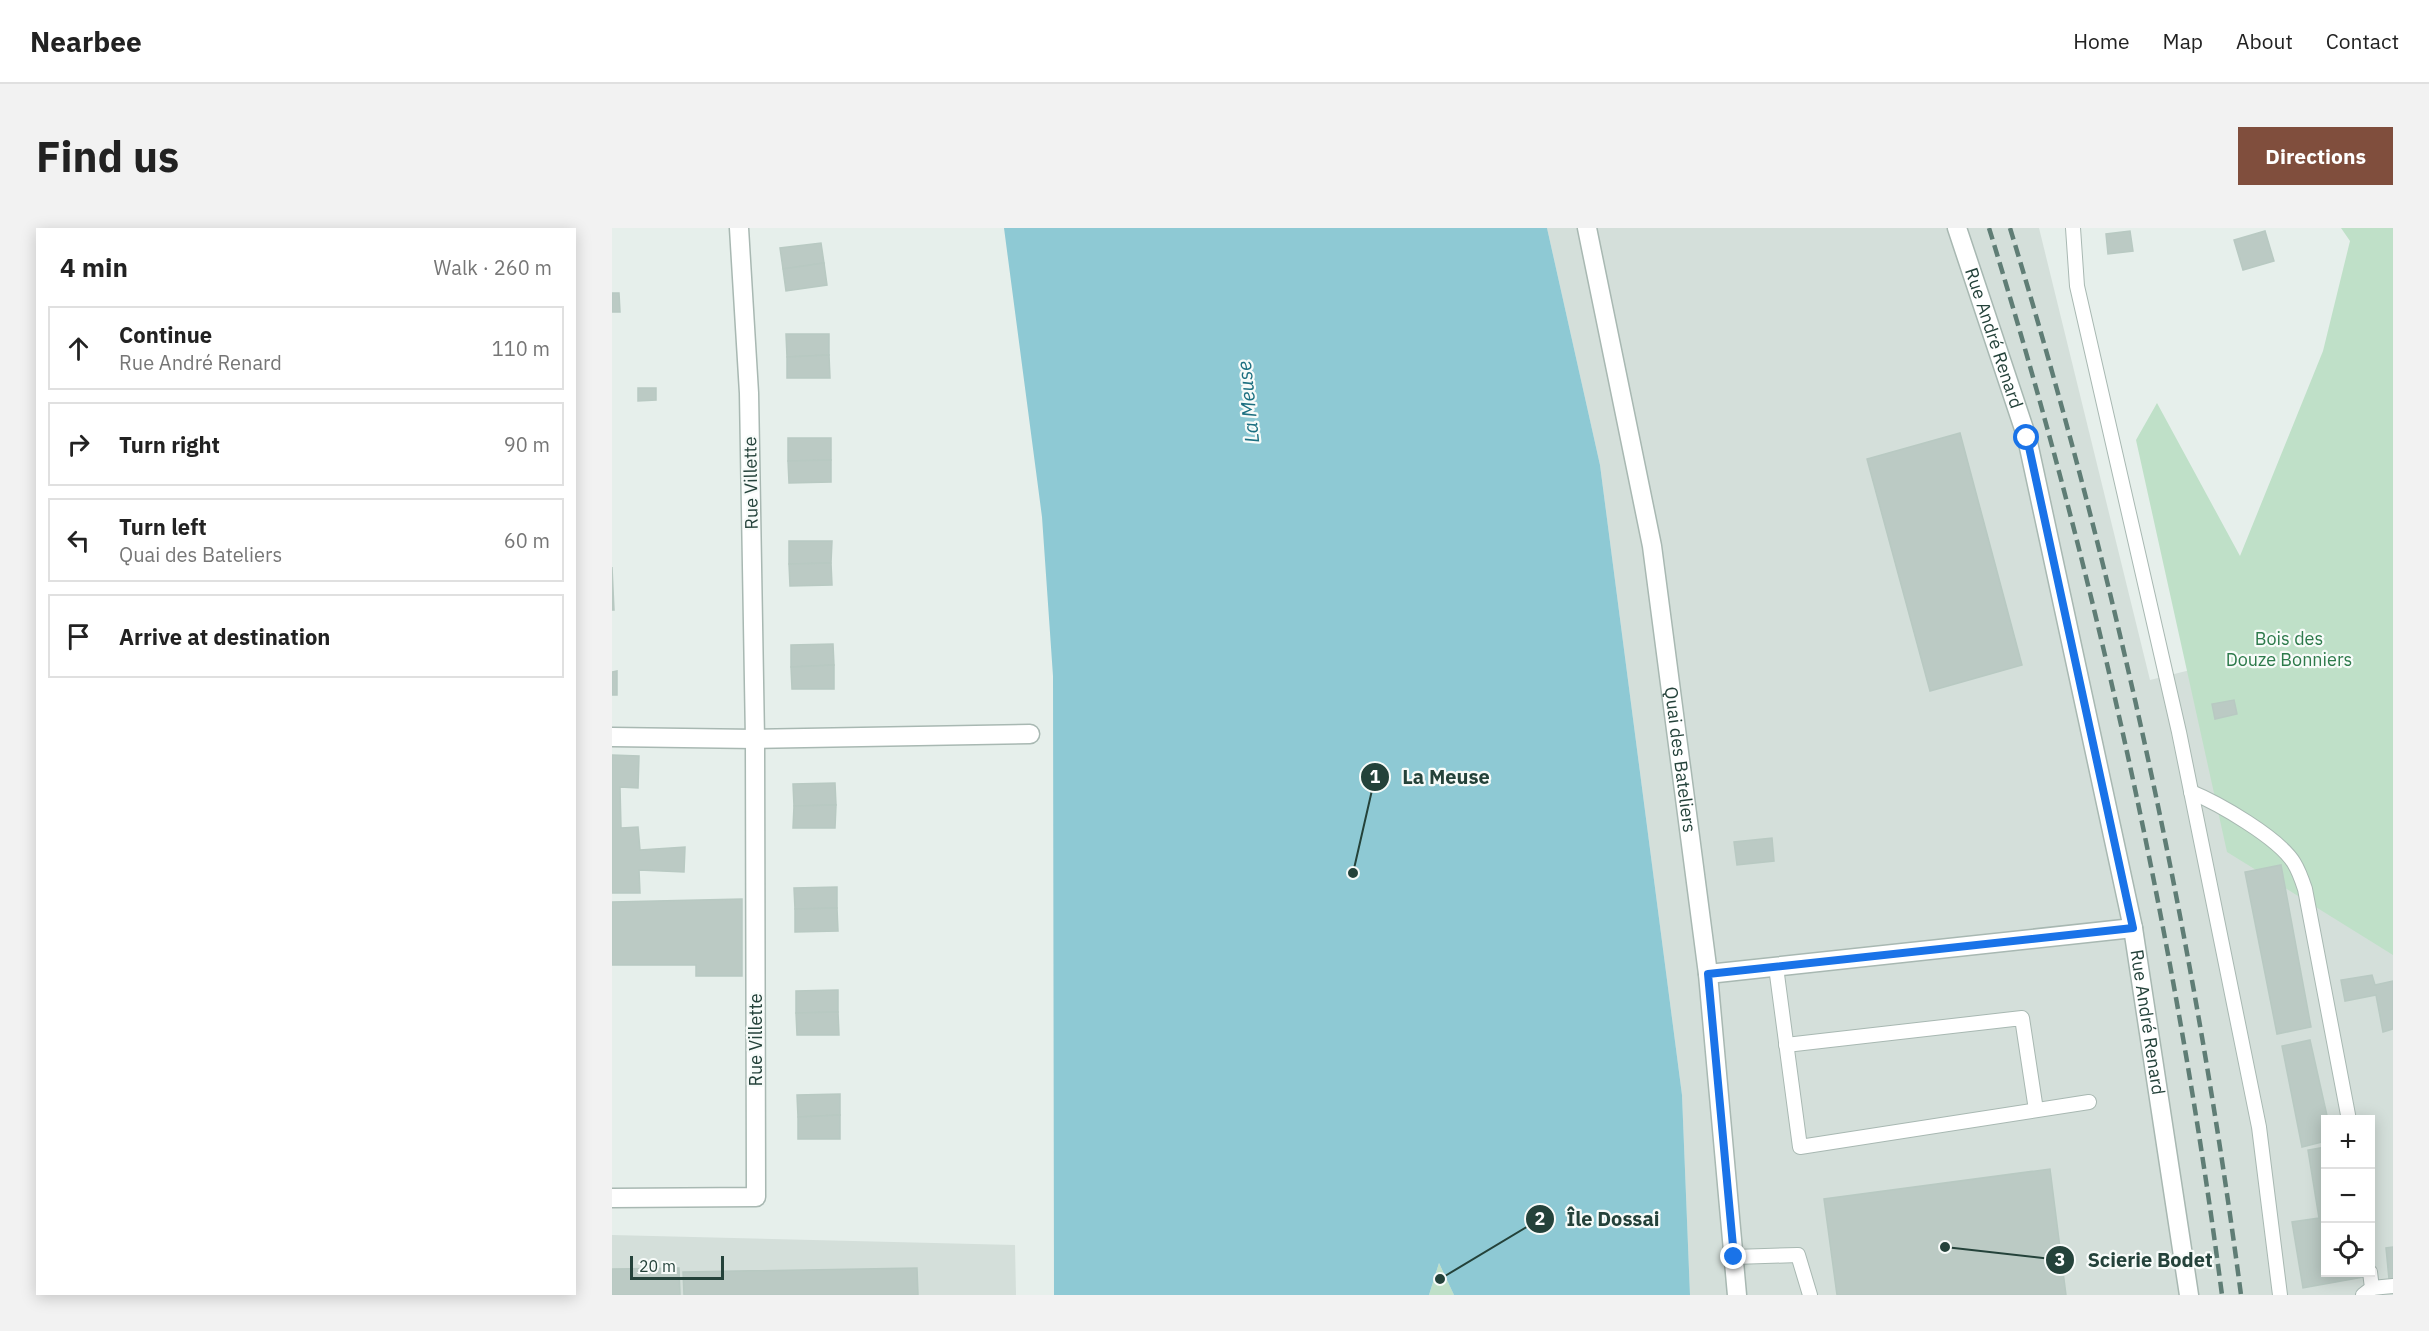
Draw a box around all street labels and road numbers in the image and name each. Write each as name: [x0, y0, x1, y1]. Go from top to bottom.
street label: Rue André Renard: [1960, 265, 2028, 411]
street label: Rue Villette: [738, 436, 763, 530]
street label: Quai des Bateliers: [1660, 685, 1701, 834]
street label: Rue André Renard: [2125, 948, 2170, 1096]
street label: Rue Villette: [744, 993, 767, 1087]

